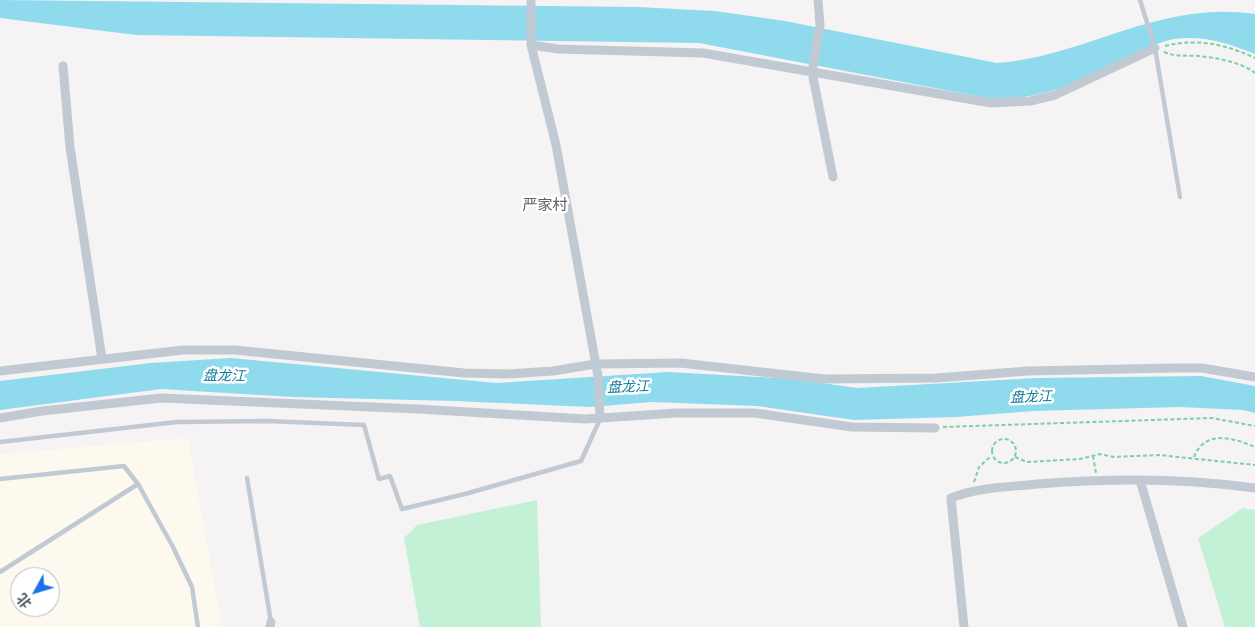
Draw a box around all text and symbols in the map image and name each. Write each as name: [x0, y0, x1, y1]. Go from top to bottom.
district label: 严家村: [523, 197, 567, 215]
water label: 盘龙江: [203, 368, 245, 386]
water label: 盘龙江: [607, 379, 649, 397]
water label: 盘龙江: [1010, 389, 1052, 407]
north arrow: [10, 567, 60, 617]
text: 北: [11, 589, 36, 613]

